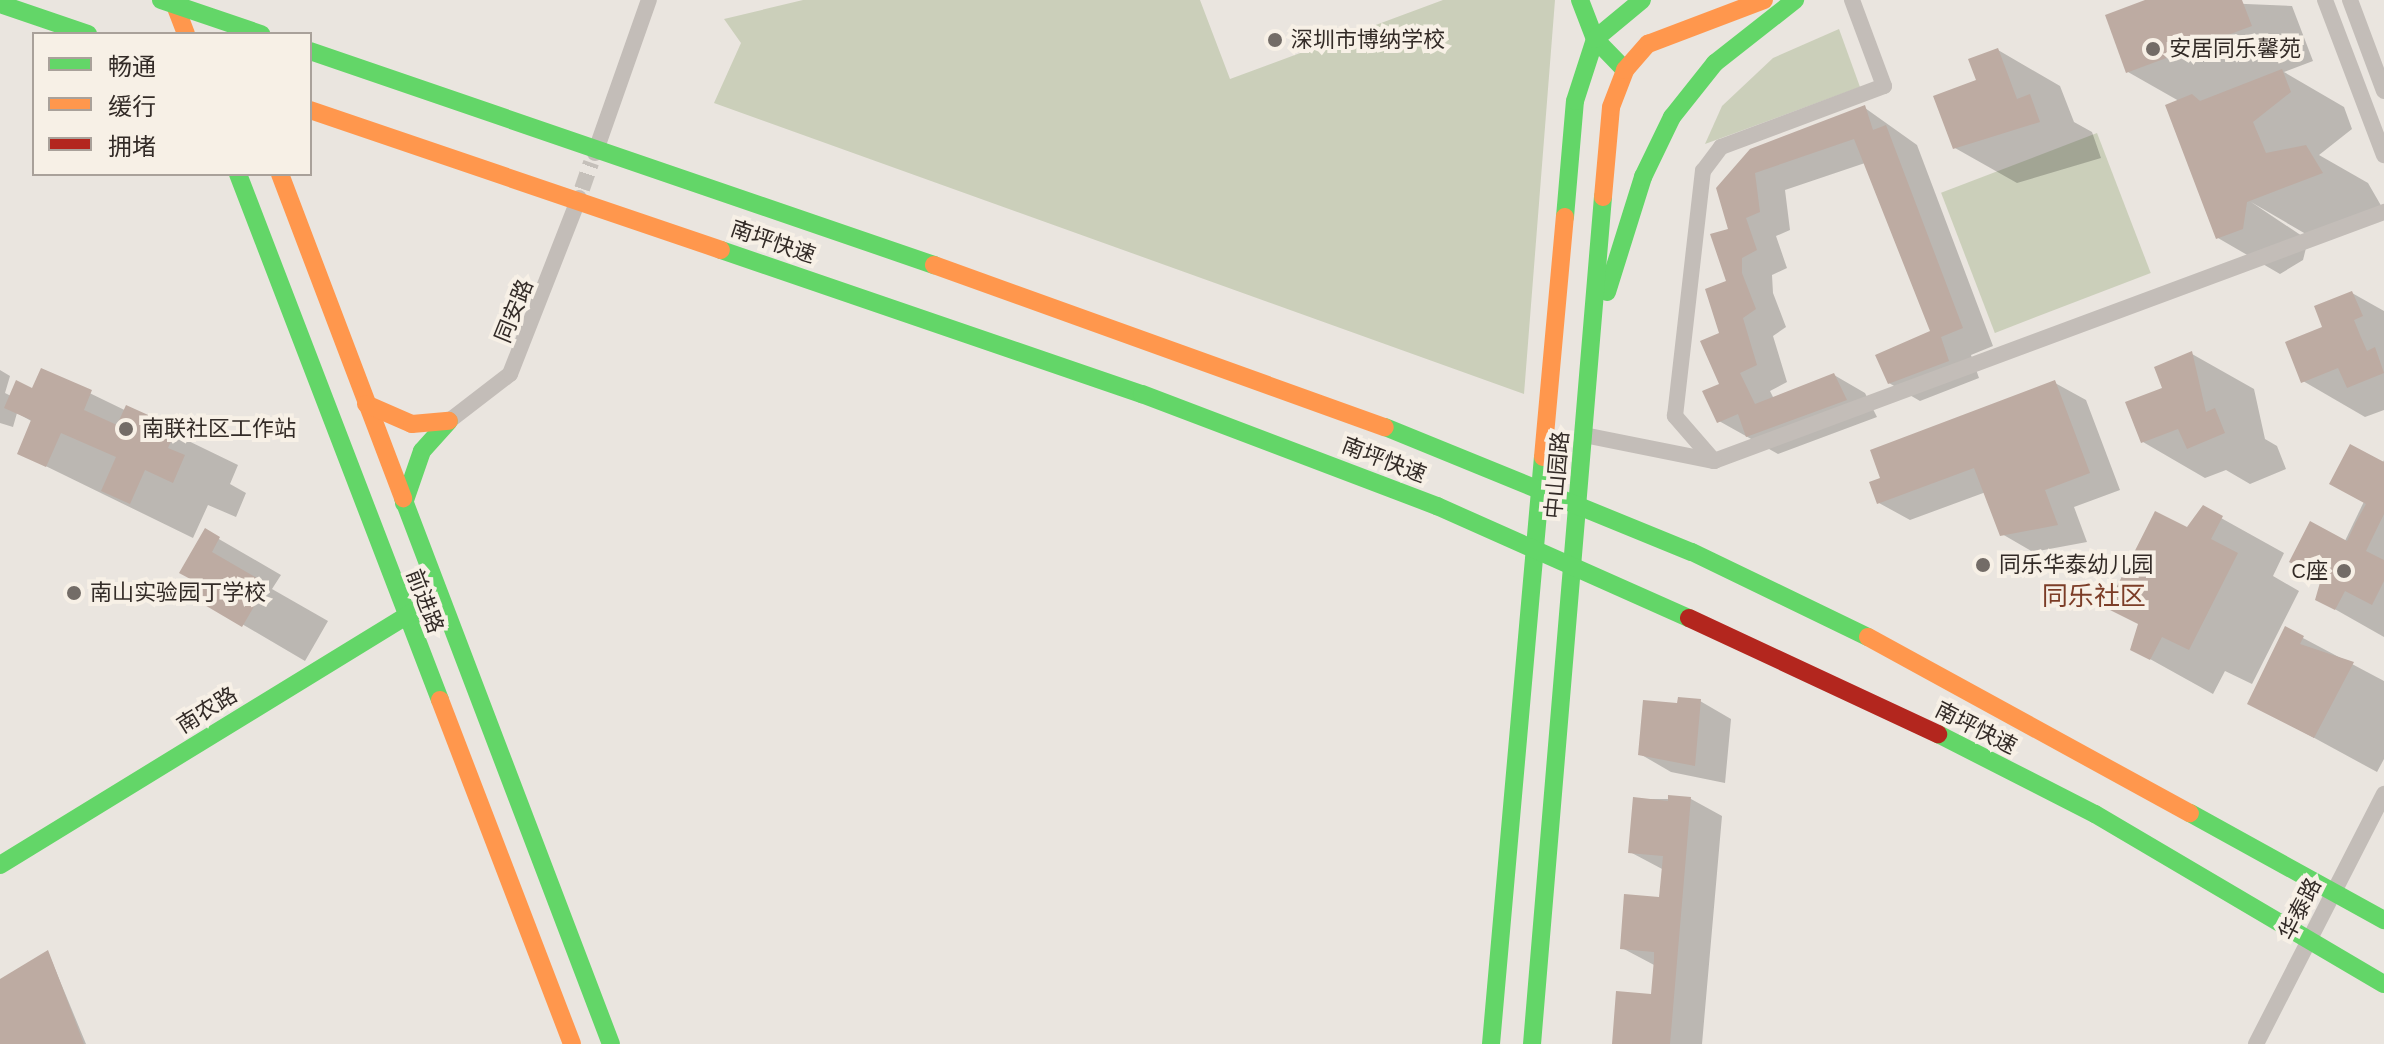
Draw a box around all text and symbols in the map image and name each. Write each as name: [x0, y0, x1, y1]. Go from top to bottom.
place label: 深圳市博纳学校: [1291, 27, 1445, 53]
marker: 深圳市博纳学校: [1266, 31, 1284, 49]
legend: [32, 32, 312, 176]
place label: 安居同乐馨苑: [2169, 36, 2301, 62]
marker: 安居同乐馨苑: [2144, 40, 2162, 58]
text: 畅通: [108, 53, 156, 81]
text: 缓行: [108, 93, 156, 121]
text: 拥堵: [108, 133, 156, 161]
street label: 南坪快速: [727, 215, 819, 269]
street label: 同安路: [489, 275, 539, 347]
place label: 南联社区工作站: [142, 416, 296, 442]
marker: 南联社区工作站: [117, 420, 135, 438]
street label: 中山园路: [1540, 430, 1574, 520]
street label: 南坪快速: [1338, 432, 1430, 488]
place label: 同乐华泰幼儿园: [1999, 552, 2153, 578]
marker: 同乐华泰幼儿园: [1974, 556, 1992, 574]
place label: C座: [2291, 558, 2328, 584]
marker: C座: [2335, 562, 2353, 580]
street label: 前进路: [401, 565, 449, 637]
place label: 南山实验园丁学校: [90, 580, 266, 606]
district label: 同乐社区: [2042, 581, 2146, 613]
marker: 南山实验园丁学校: [65, 584, 83, 602]
street label: 南农路: [172, 681, 242, 739]
street label: 南坪快速: [1931, 696, 2021, 760]
street label: 华泰路: [2273, 874, 2327, 944]

